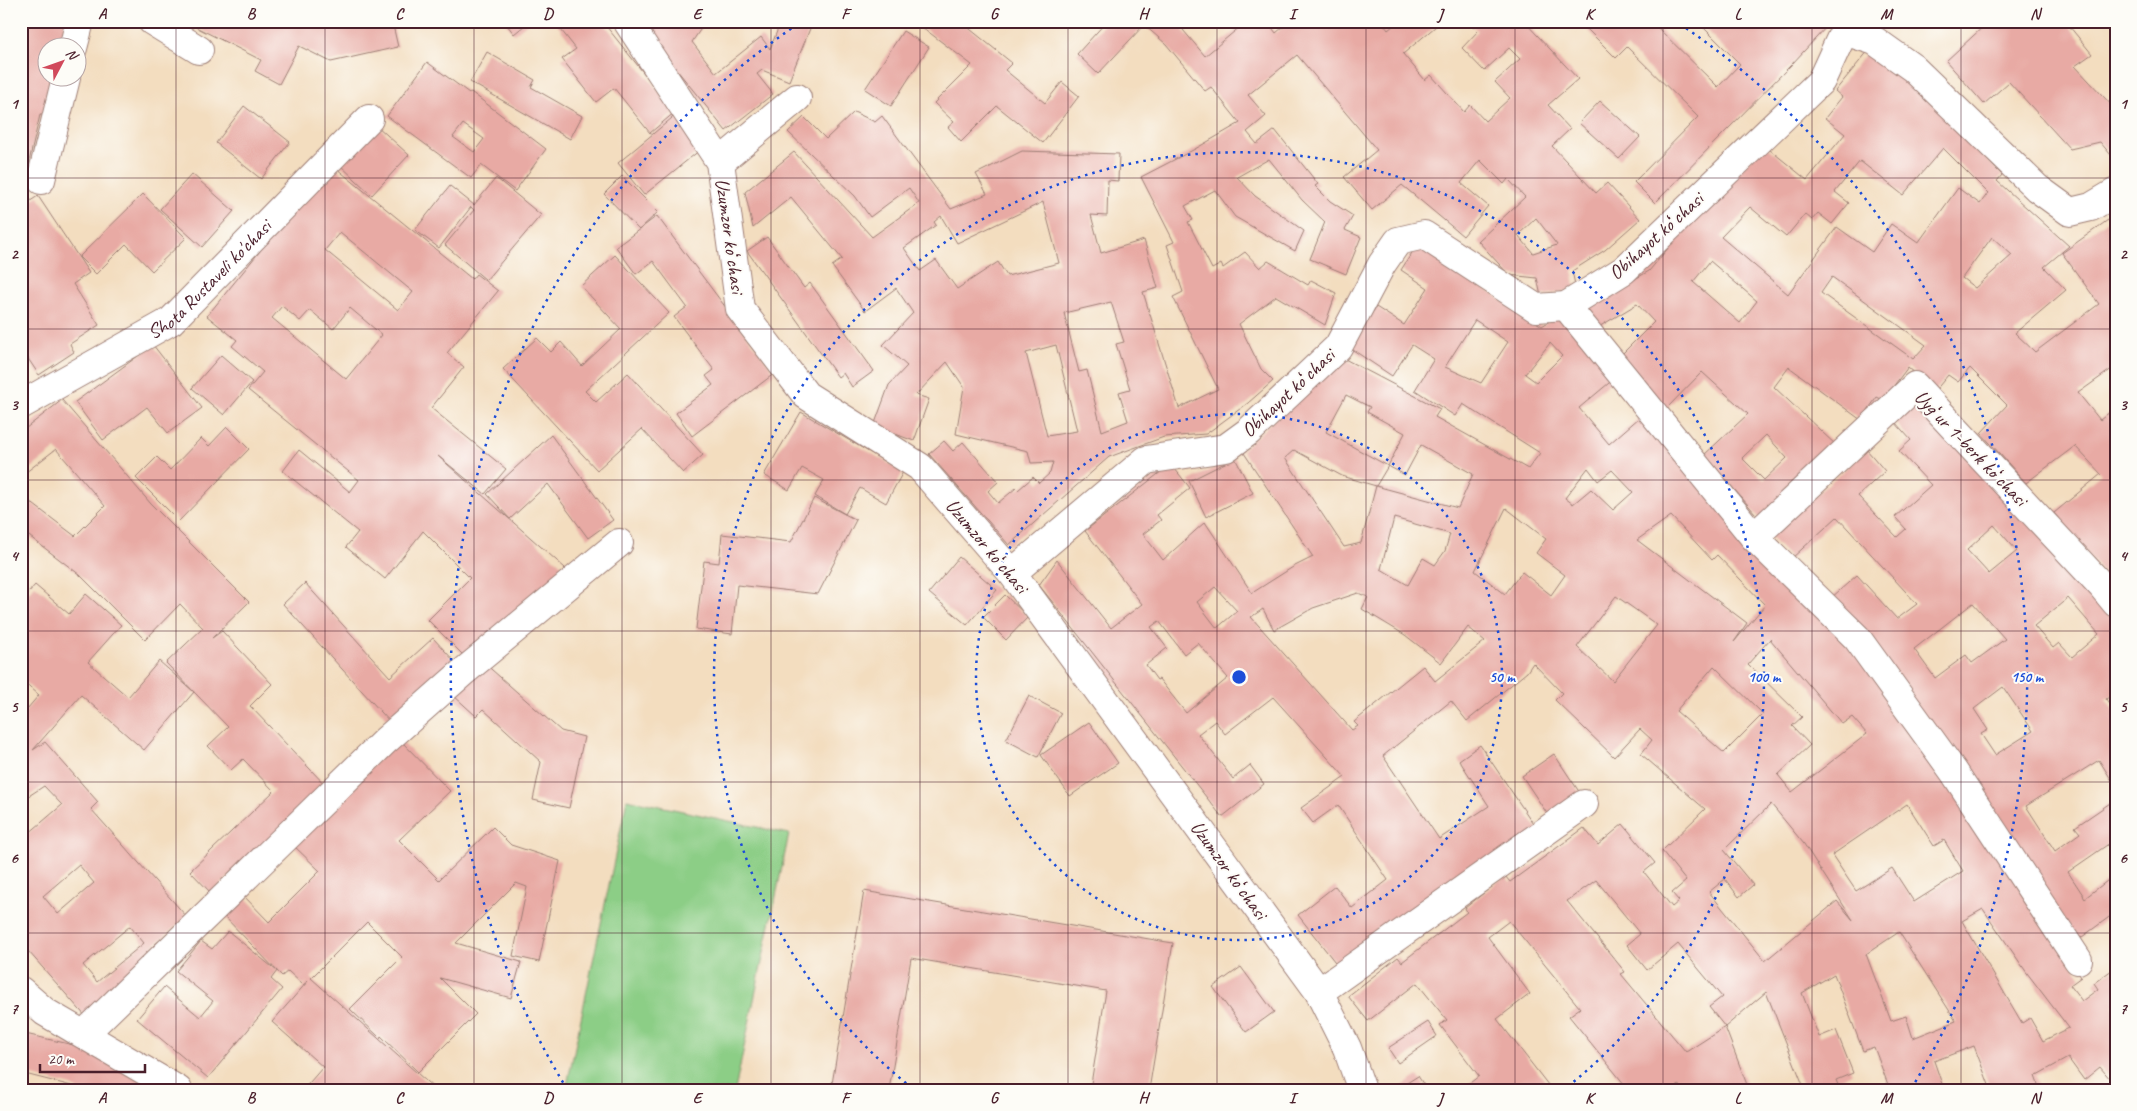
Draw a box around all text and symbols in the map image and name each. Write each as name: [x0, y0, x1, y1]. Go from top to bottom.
text: A: [98, 4, 108, 24]
text: B: [247, 4, 257, 24]
text: C: [395, 4, 405, 24]
text: D: [543, 4, 554, 24]
text: E: [693, 4, 704, 24]
text: F: [841, 4, 852, 24]
text: G: [990, 4, 1000, 24]
text: H: [1138, 4, 1150, 24]
text: I: [1289, 4, 1299, 24]
text: J: [1436, 4, 1445, 24]
text: K: [1585, 4, 1597, 24]
text: L: [1735, 4, 1743, 24]
text: M: [1880, 4, 1894, 24]
text: N: [2030, 4, 2043, 24]
north arrow: [38, 38, 88, 88]
text: N: [62, 45, 82, 64]
text: 1: [10, 94, 19, 114]
text: 1: [2119, 94, 2128, 114]
street label: Uzumzor koʻchasi: [710, 177, 751, 297]
street label: Obihayot koʻchasi: [1603, 185, 1710, 285]
street label: Shota Rustaveli ko'chasi: [143, 212, 278, 344]
text: 2: [10, 244, 19, 264]
text: 2: [2119, 244, 2128, 264]
street label: Obihayot koʻchasi: [1236, 342, 1342, 443]
street label: Uygʻur 1-berk koʻchasi: [1909, 385, 2034, 513]
text: 3: [10, 395, 19, 415]
text: 3: [2119, 395, 2128, 415]
street label: Uzumzor koʻchasi: [940, 494, 1035, 600]
text: 4: [10, 546, 19, 566]
text: 4: [2119, 546, 2128, 566]
centre of rings: [1230, 668, 1248, 686]
text: 50 m: [1489, 668, 1516, 687]
text: 100 m: [1748, 668, 1782, 687]
text: 150 m: [2011, 668, 2045, 687]
text: 5: [11, 697, 20, 717]
text: 5: [2120, 697, 2129, 717]
street label: Uzumzor koʻchasi: [1185, 816, 1274, 926]
text: 6: [10, 848, 19, 868]
text: 6: [2119, 848, 2128, 868]
text: 7: [10, 999, 19, 1019]
text: 7: [2119, 999, 2128, 1019]
scale bar: [40, 1041, 145, 1073]
text: 20 m: [48, 1050, 75, 1069]
text: A: [98, 1088, 108, 1108]
text: B: [247, 1088, 257, 1108]
text: C: [395, 1088, 405, 1108]
text: D: [543, 1088, 554, 1108]
text: E: [693, 1088, 704, 1108]
text: F: [841, 1088, 852, 1108]
text: G: [990, 1088, 1000, 1108]
text: H: [1138, 1088, 1150, 1108]
text: I: [1289, 1088, 1299, 1108]
text: J: [1436, 1088, 1445, 1108]
text: K: [1585, 1088, 1597, 1108]
text: L: [1735, 1088, 1743, 1108]
text: M: [1880, 1088, 1894, 1108]
text: N: [2030, 1088, 2043, 1108]

